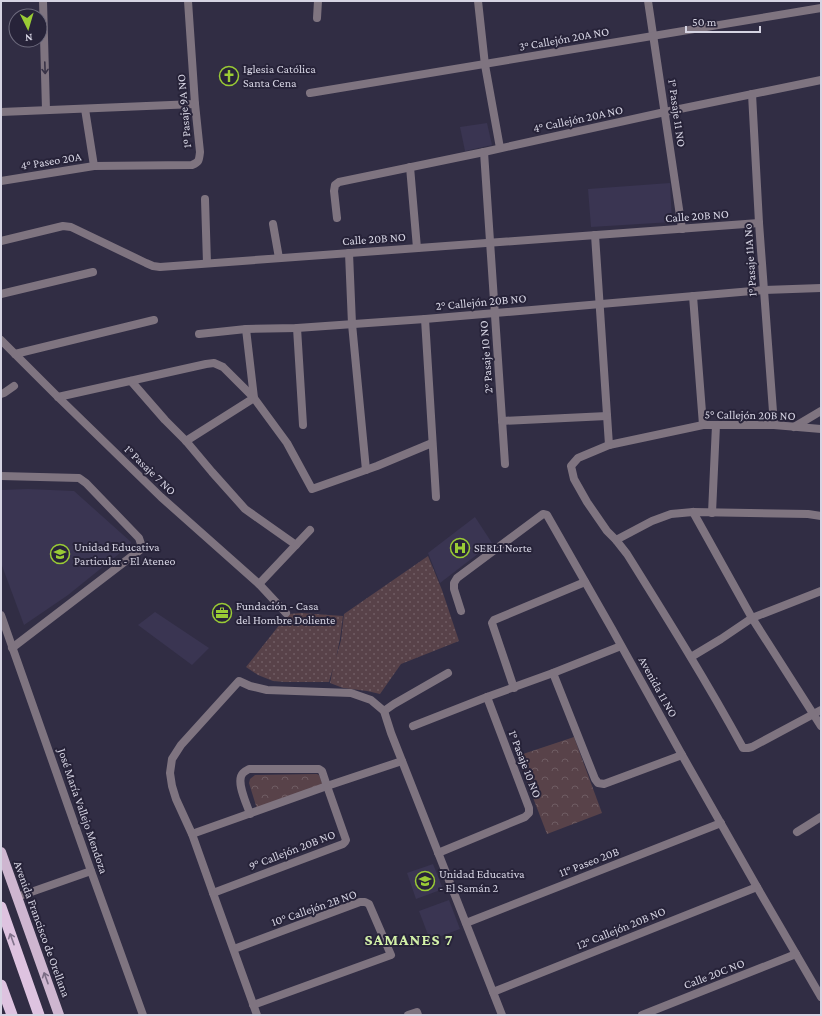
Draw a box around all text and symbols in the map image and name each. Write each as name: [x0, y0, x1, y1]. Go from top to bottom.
north arrow: [8, 8, 48, 48]
scale bar: [686, 8, 760, 34]
text: 50 m: [692, 15, 717, 29]
street label: 3° Callejón 20A NO: [518, 24, 610, 54]
text: N: [24, 32, 33, 44]
one-way arrow: [41, 61, 49, 74]
place label: Iglesia Católica Santa Cena: [243, 62, 316, 90]
church icon: Iglesia Católica Santa Cena: [218, 65, 240, 87]
street label: 1º Pasaje 9A NO: [174, 73, 194, 149]
street label: 1° Pasaje 11 NO: [665, 78, 689, 148]
street label: 4° Callejón 20A NO: [532, 103, 624, 135]
street label: 4° Paseo 20A: [20, 149, 83, 173]
street label: Calle 20B NO: [665, 207, 729, 225]
street label: 1° Pasaje 11A No: [740, 223, 760, 297]
street label: Calle 20B NO: [342, 230, 406, 248]
street label: 2° Callejón 20B NO: [435, 291, 527, 313]
street label: 2° Pasaje 10 NO: [476, 320, 496, 394]
street label: 5° Callejón 20B NO: [704, 407, 796, 423]
street label: 1° Pasaje 7 NO: [121, 442, 179, 498]
hospital icon: SERLI Norte: [449, 537, 471, 559]
place label: Unidad Educativa Particular - El Ateneo: [74, 540, 175, 568]
place label: SERLI Norte: [474, 541, 532, 555]
school or university icon: Unidad Educativa Particular - El Ateneo: [49, 543, 71, 565]
place label: Fundación - Casa del Hombre Doliente: [236, 599, 335, 627]
office icon: Fundación - Casa del Hombre Doliente: [211, 602, 233, 624]
street label: Avenida 11 NO: [636, 654, 680, 720]
street label: 1° Pasaje 10 NO: [506, 728, 544, 800]
street label: José María Vallejo Mendoza: [55, 746, 111, 876]
street label: 9° Callejón 20B NO: [247, 827, 337, 873]
street label: 11° Paseo 20B: [557, 844, 621, 880]
street label: Avenida Francisco de Orellana: [11, 859, 73, 999]
place label: Unidad Educativa - El Samán 2: [439, 867, 525, 895]
school or university icon: Unidad Educativa - El Samán 2: [414, 870, 436, 892]
street label: 10° Callejón 2B NO: [269, 887, 359, 929]
street label: 12° Callejón 20B NO: [574, 904, 668, 952]
district label: SAMANES 7: [365, 931, 453, 948]
one-way arrow: [8, 933, 16, 945]
street label: Calle 20C NO: [682, 956, 746, 992]
one-way arrow: [42, 972, 49, 985]

